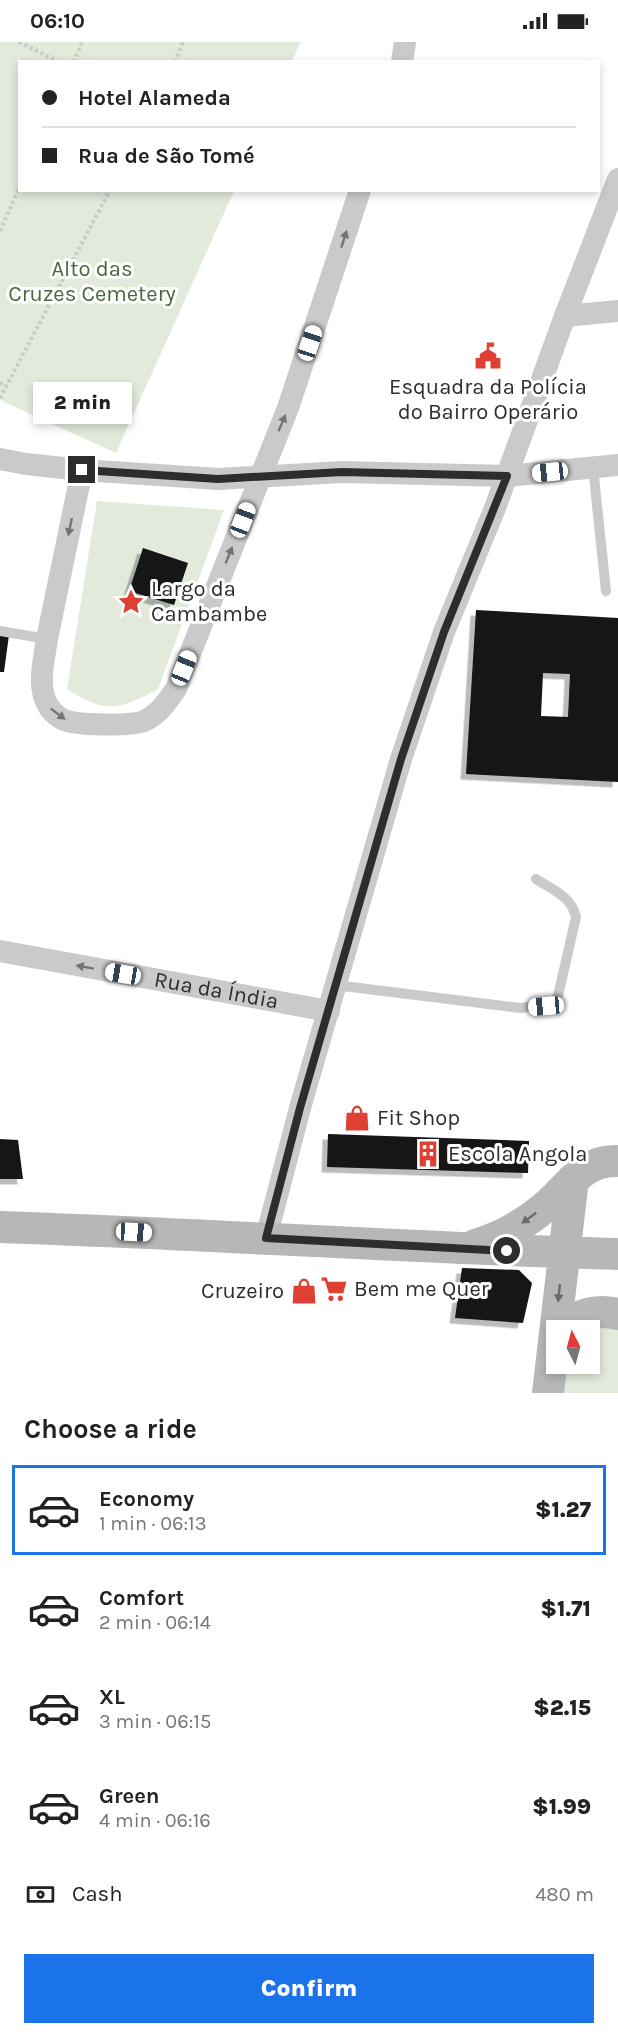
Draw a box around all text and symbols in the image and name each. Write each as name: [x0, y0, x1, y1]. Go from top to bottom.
text: 06:10: [30, 8, 85, 34]
text: Hotel Alameda: [78, 85, 231, 111]
text: Rua de São Tomé: [78, 143, 255, 169]
one-way arrow: [340, 230, 349, 248]
park label: Alto das Cruzes Cemetery: [8, 256, 176, 307]
car: [296, 323, 324, 363]
public building icon: Esquadra da Polícia do Bairro Operário: [473, 341, 503, 371]
place label: Esquadra da Polícia do Bairro Operário: [389, 374, 587, 425]
callout: 2 min: [32, 383, 132, 425]
text: 2 min: [54, 391, 111, 414]
one-way arrow: [277, 414, 287, 432]
route end: [68, 456, 95, 483]
car: [531, 461, 569, 483]
car: [228, 500, 258, 540]
one-way arrow: [65, 518, 74, 537]
one-way arrow: [224, 546, 234, 564]
place label: Largo da Cambambe: [151, 576, 267, 627]
place icon: Largo da Cambambe: [116, 587, 146, 617]
car: [169, 648, 199, 688]
one-way arrow: [49, 708, 65, 720]
one-way arrow: [75, 962, 94, 971]
car: [104, 962, 142, 986]
street label: Rua da Índia: [152, 966, 281, 1015]
car: [527, 995, 565, 1017]
shop icon: Fit Shop: [342, 1103, 372, 1133]
place label: Fit Shop: [377, 1105, 460, 1131]
building icon: Escola Angola: [413, 1139, 443, 1169]
place label: Escola Angola: [448, 1141, 587, 1167]
one-way arrow: [522, 1212, 538, 1224]
car: [116, 1222, 152, 1242]
route start: [493, 1237, 520, 1264]
supermarket icon: Bem me Quer: [319, 1274, 349, 1304]
shop icon: Cruzeiro: [289, 1276, 319, 1306]
place label: Bem me Quer: [354, 1276, 489, 1302]
place label: Cruzeiro: [201, 1278, 284, 1304]
one-way arrow: [554, 1284, 564, 1303]
north arrow: [546, 1320, 600, 1374]
map controls: [546, 1320, 600, 1374]
text: Choose a ride: [24, 1413, 197, 1445]
icon: car: [27, 1483, 81, 1537]
text: Economy: [99, 1486, 194, 1512]
text: $1.27: [535, 1497, 591, 1523]
text: 1 min · 06:13: [99, 1512, 207, 1535]
icon: car: [27, 1582, 81, 1636]
text: Comfort: [99, 1585, 184, 1611]
text: $1.71: [540, 1596, 591, 1622]
text: 2 min · 06:14: [99, 1611, 211, 1634]
icon: car: [27, 1681, 81, 1735]
text: XL: [99, 1684, 125, 1710]
text: $2.15: [533, 1695, 591, 1721]
text: 3 min · 06:15: [99, 1710, 211, 1733]
icon: car: [27, 1780, 81, 1834]
text: Green: [99, 1783, 160, 1809]
text: $1.99: [532, 1794, 591, 1820]
text: 4 min · 06:16: [99, 1809, 211, 1832]
icon: cash: [24, 1878, 57, 1911]
text: Cash: [72, 1881, 122, 1907]
text: 480 m: [535, 1883, 594, 1906]
button: Confirm: [24, 1954, 594, 2023]

